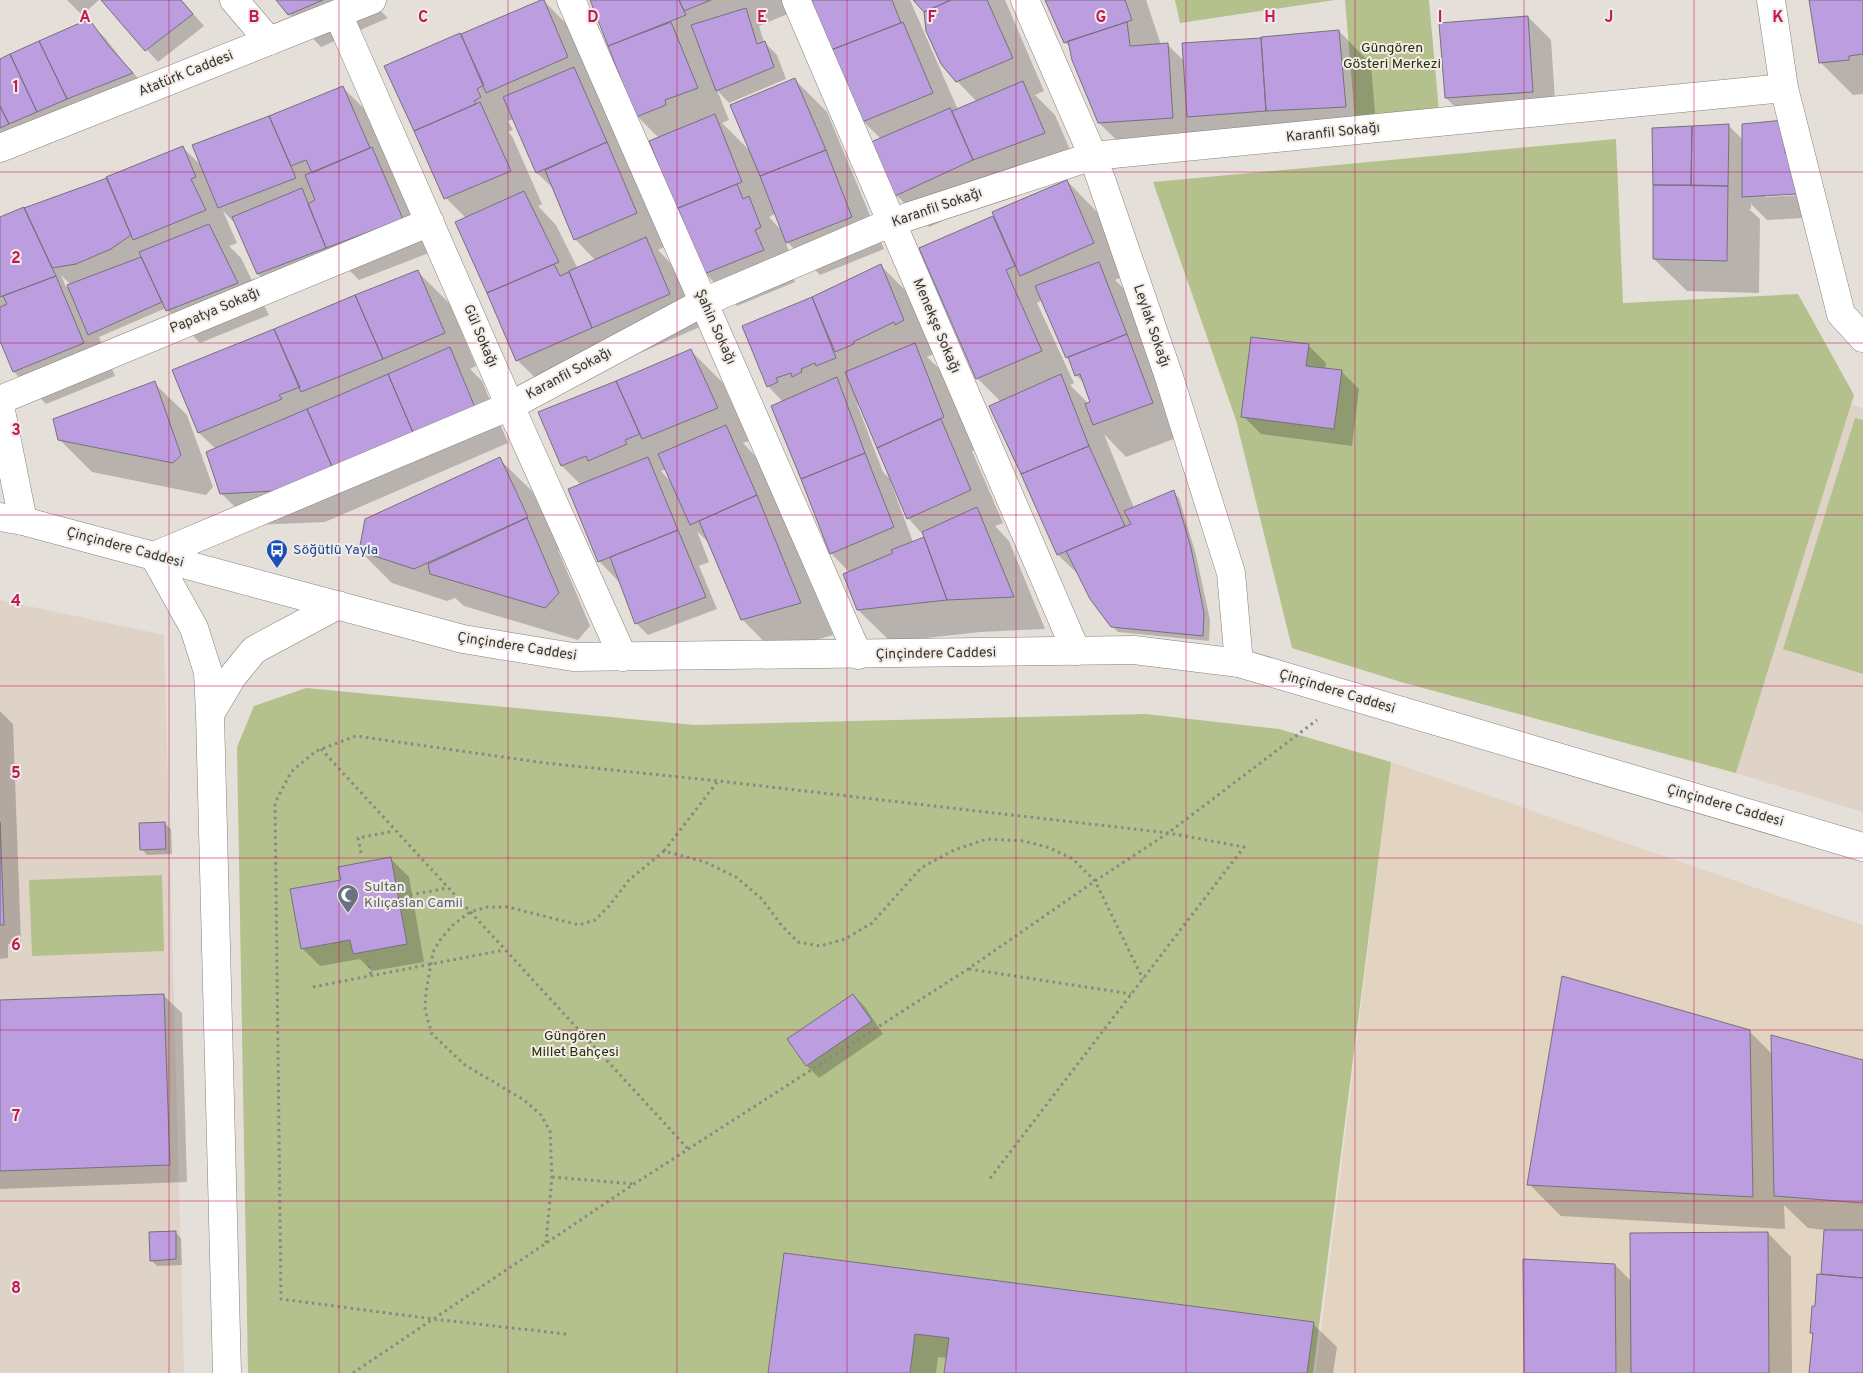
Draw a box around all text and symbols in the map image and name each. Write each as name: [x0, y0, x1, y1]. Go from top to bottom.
text: A: [79, 8, 91, 28]
text: B: [248, 8, 260, 28]
text: C: [418, 8, 428, 28]
text: D: [587, 8, 599, 28]
text: E: [757, 8, 767, 28]
text: F: [927, 8, 937, 28]
text: G: [1096, 8, 1106, 28]
text: H: [1264, 8, 1276, 28]
text: I: [1438, 8, 1442, 28]
text: J: [1605, 8, 1613, 28]
text: K: [1772, 8, 1784, 28]
park label: Güngören Gösteri Merkezi: [1343, 40, 1441, 73]
street label: Atatürk Caddesi: [136, 47, 236, 101]
text: 1: [13, 78, 19, 98]
street label: Karanfil Sokağı: [1285, 120, 1381, 146]
street label: Karanfil Sokağı: [890, 185, 984, 231]
text: 2: [11, 249, 21, 269]
street label: Menekşe Sokağı: [908, 276, 964, 376]
street label: Leylak Sokağı: [1129, 282, 1173, 370]
street label: Papatya Sokağı: [167, 284, 263, 338]
street label: Şahin Sokağı: [691, 287, 739, 367]
street label: Gül Sokağı: [459, 302, 501, 370]
street label: Karanfil Sokağı: [523, 344, 615, 404]
text: 3: [11, 421, 21, 441]
street label: Çinçindere Caddesi: [65, 524, 185, 572]
bus stop icon: Söğütlü Yayla: [265, 538, 289, 569]
place label: Söğütlü Yayla: [293, 542, 378, 559]
text: 4: [11, 592, 21, 612]
street label: Çinçindere Caddesi: [456, 629, 578, 665]
street label: Çinçindere Caddesi: [876, 644, 996, 664]
street label: Çinçindere Caddesi: [1277, 666, 1397, 718]
text: 5: [11, 764, 21, 784]
street label: Çinçindere Caddesi: [1665, 781, 1785, 831]
place label: Sultan Kılıçaslan Camii: [364, 879, 463, 912]
mosque icon: Sultan Kılıçaslan Camii: [336, 883, 360, 914]
text: 6: [11, 936, 21, 956]
park label: Güngören Millet Bahçesi: [531, 1028, 619, 1061]
text: 7: [12, 1107, 20, 1127]
text: 8: [11, 1279, 21, 1299]

